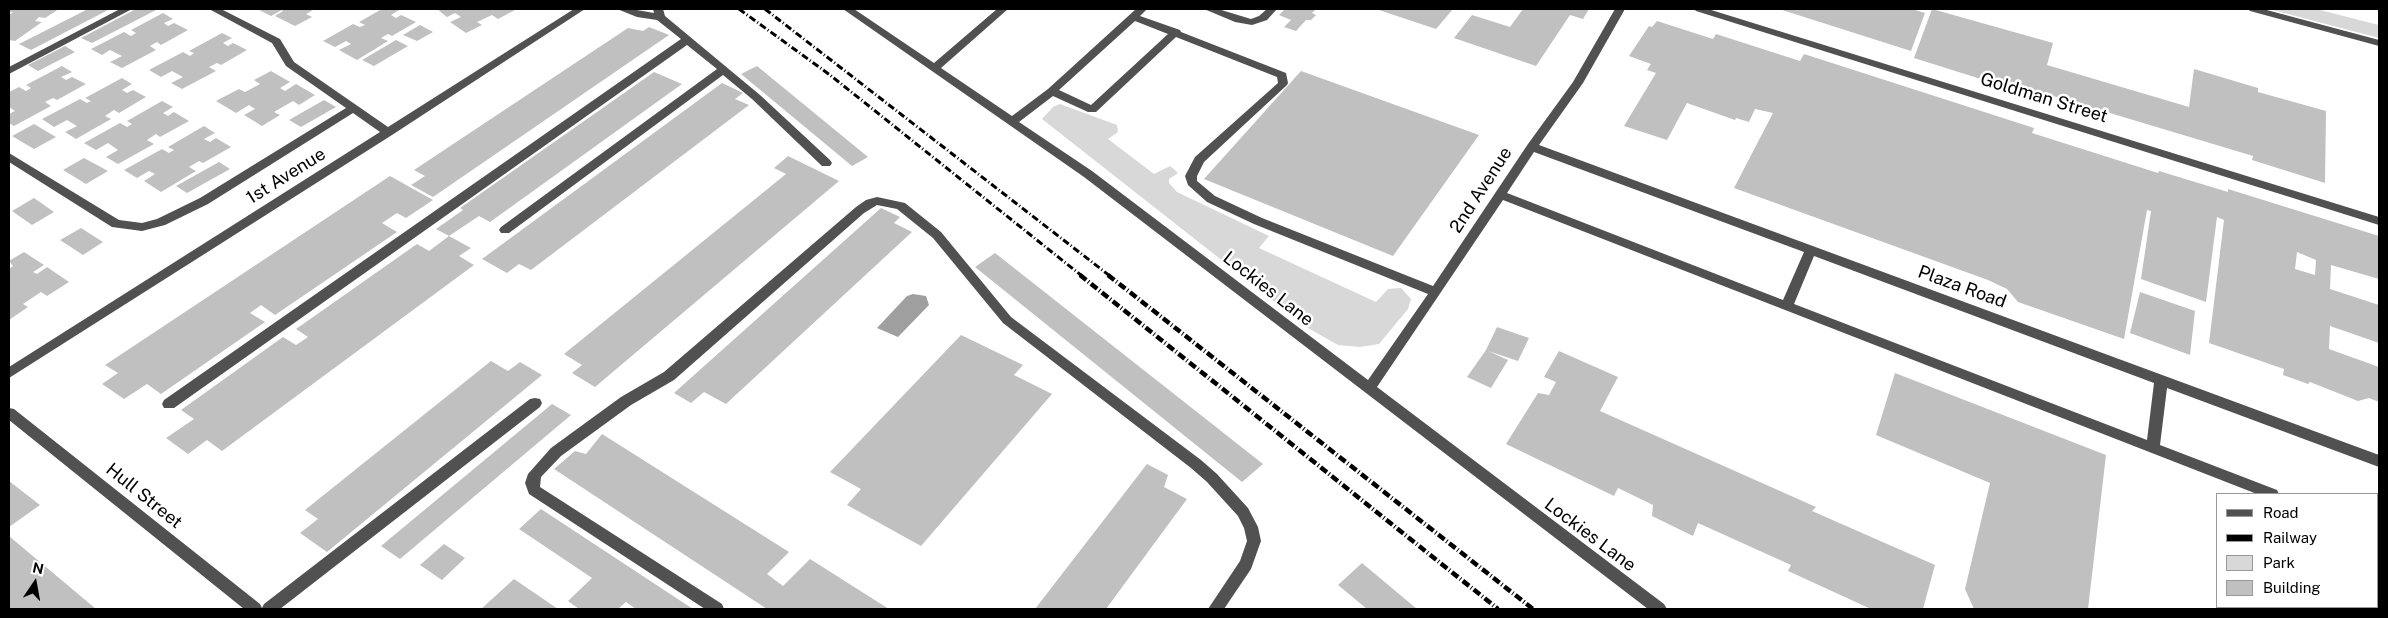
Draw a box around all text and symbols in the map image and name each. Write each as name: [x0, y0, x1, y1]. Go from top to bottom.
street label: Goldman Street: [1978, 68, 2110, 128]
street label: 1st Avenue: [242, 143, 330, 209]
street label: 2nd Avenue: [1445, 143, 1517, 237]
street label: Lockies Lane: [1219, 247, 1317, 331]
street label: Plaza Road: [1915, 261, 2009, 313]
street label: Hull Street: [101, 459, 187, 533]
legend: [2216, 493, 2378, 608]
street label: Lockies Lane: [1540, 494, 1640, 576]
text: Road: [2263, 504, 2299, 521]
text: Railway: [2263, 529, 2317, 546]
text: Park: [2263, 554, 2295, 571]
north arrow: [10, 558, 60, 608]
text: N: [31, 559, 45, 577]
text: Building: [2263, 579, 2321, 596]

